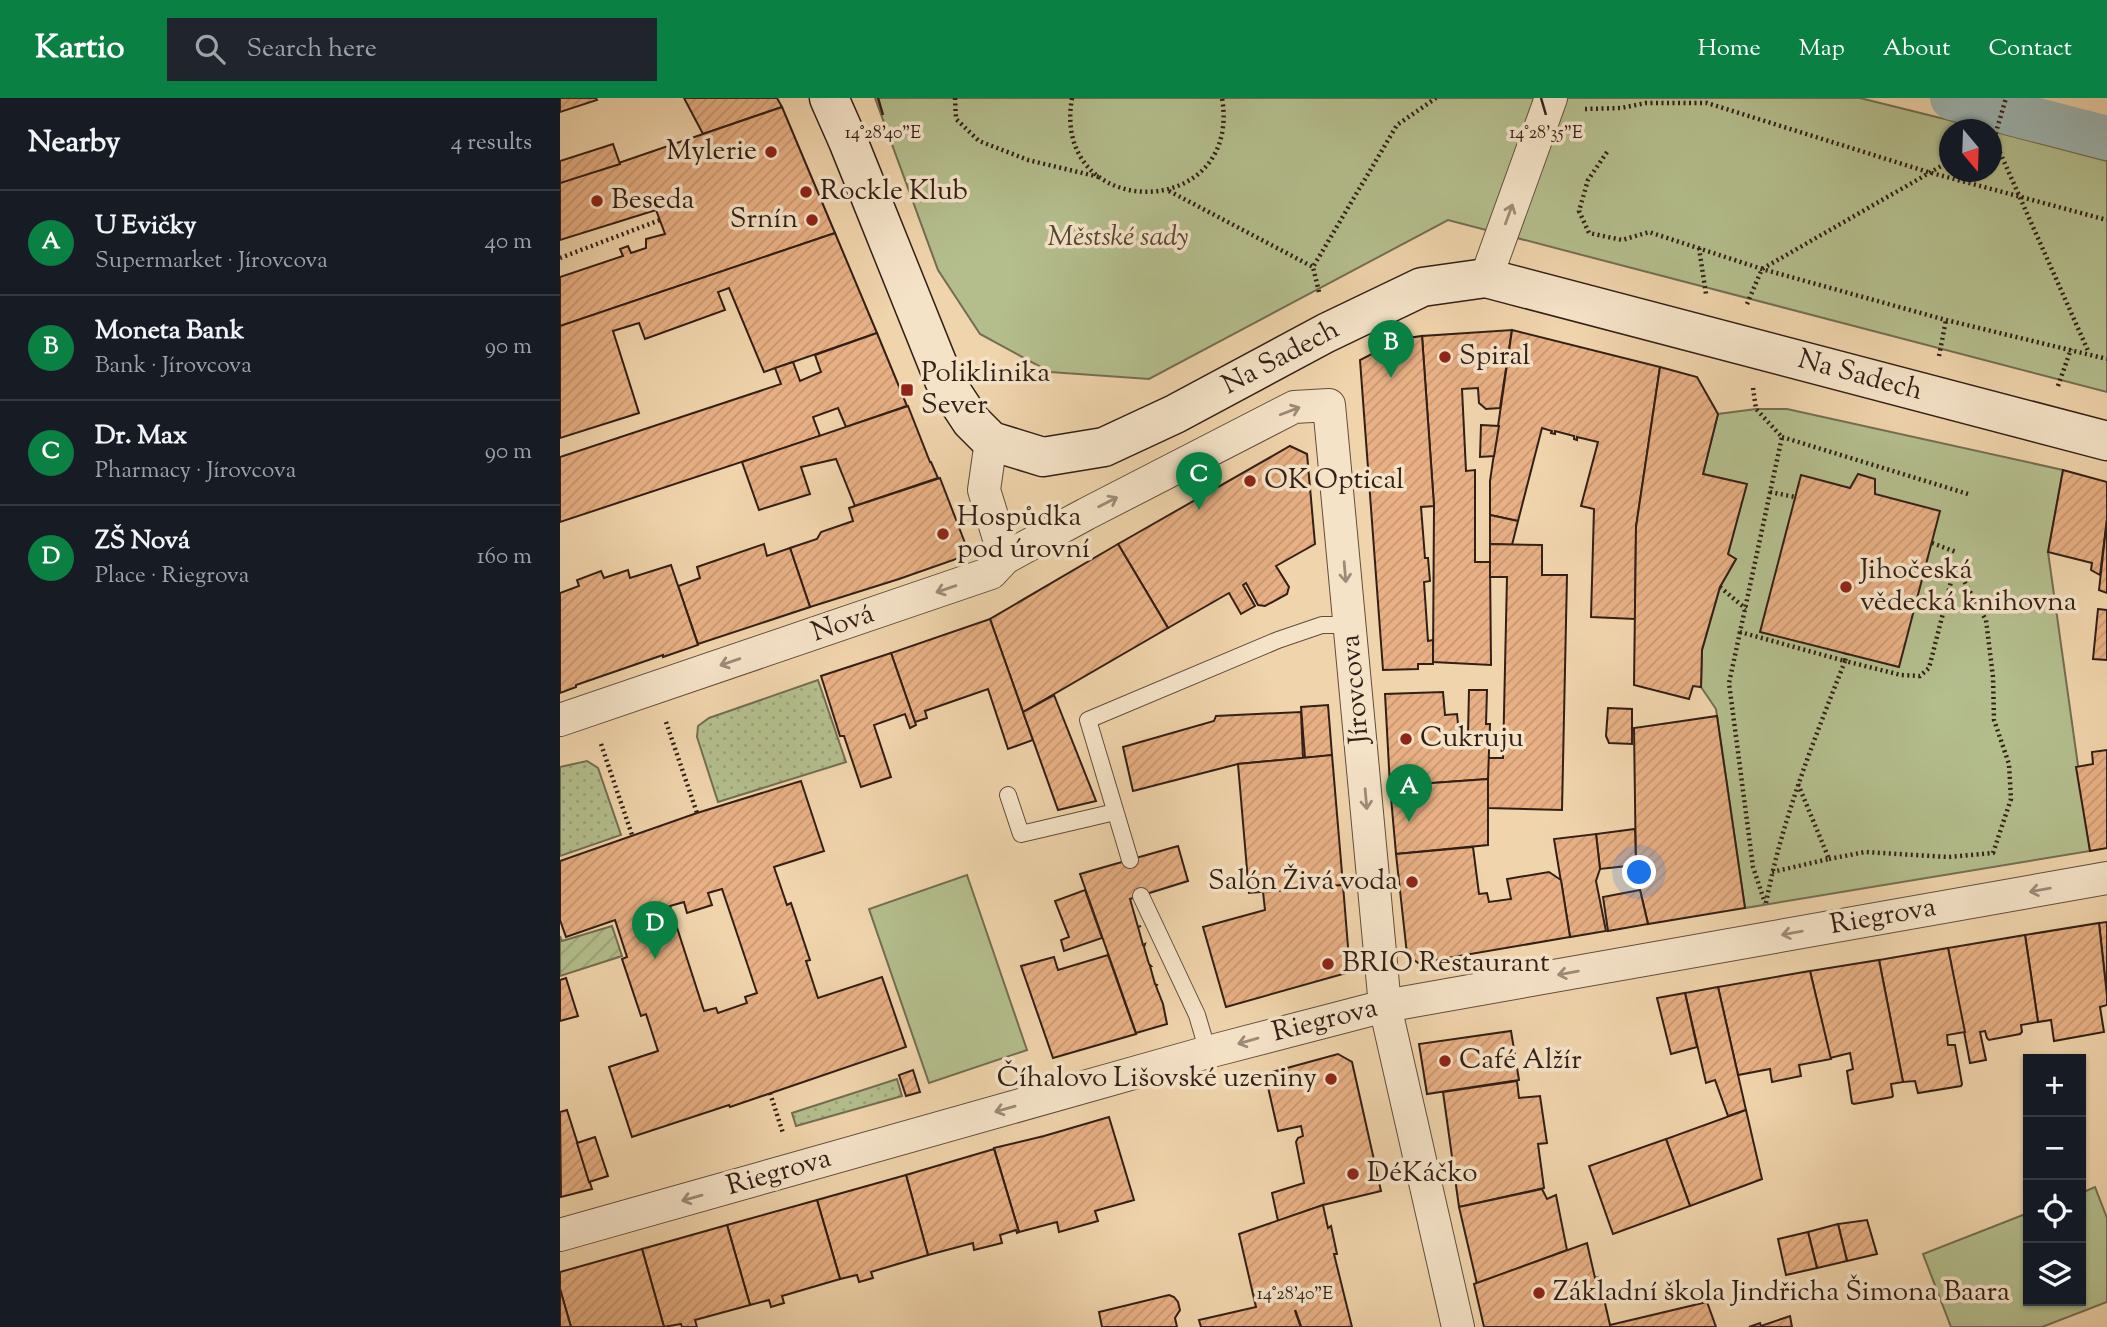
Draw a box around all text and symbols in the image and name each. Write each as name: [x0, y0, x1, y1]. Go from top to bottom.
search box: [167, 18, 657, 81]
text: Kartio: [35, 25, 125, 73]
icon: search: [191, 30, 229, 68]
text: Search here: [247, 31, 377, 68]
text: Home: [1698, 32, 1761, 66]
text: Map: [1799, 32, 1845, 66]
text: About: [1883, 32, 1950, 66]
text: Contact: [1988, 32, 2072, 66]
north arrow: [1939, 119, 2002, 182]
text: 14°28'40"E: [845, 121, 921, 147]
text: 14°28'35"E: [1509, 121, 1583, 147]
text: Nearby: [28, 122, 120, 165]
text: 4 results: [451, 127, 532, 160]
place label: Mylerie: [666, 132, 757, 172]
marker: Mylerie: [763, 144, 779, 160]
place label: Rockle Klub: [820, 172, 968, 212]
place label: Beseda: [611, 181, 695, 221]
marker: Rockle Klub: [798, 184, 814, 200]
marker: Beseda: [589, 193, 605, 209]
place label: Srnín: [730, 200, 798, 240]
one-way arrow: [1504, 204, 1516, 226]
text: U Evičky: [95, 208, 197, 245]
marker: Srnín: [804, 212, 820, 228]
park label: Městské sady: [1047, 218, 1189, 258]
text: A: [42, 226, 60, 259]
text: 40 m: [485, 226, 532, 259]
text: Supermarket · Jírovcova: [95, 245, 328, 278]
street label: Na Sadech: [1215, 310, 1347, 406]
text: Moneta Bank: [95, 313, 244, 350]
pin: B: [1368, 320, 1414, 378]
text: B: [44, 331, 58, 364]
text: 90 m: [485, 331, 532, 364]
place label: Spiral: [1459, 337, 1530, 377]
street label: Na Sadech: [1793, 340, 1927, 412]
marker: Spiral: [1437, 349, 1453, 365]
text: Bank · Jírovcova: [95, 350, 252, 383]
place label: Poliklinika Sever: [921, 354, 1050, 426]
marker: Poliklinika Sever: [899, 382, 915, 398]
one-way arrow: [1279, 404, 1300, 416]
text: Dr. Max: [95, 418, 187, 455]
text: C: [42, 436, 60, 469]
text: 90 m: [485, 436, 532, 469]
pin: C: [1176, 452, 1222, 510]
text: Pharmacy · Jírovcova: [95, 455, 296, 488]
place label: OK Optical: [1264, 461, 1404, 501]
marker: OK Optical: [1242, 473, 1258, 489]
one-way arrow: [1097, 495, 1118, 509]
place label: Hospůdka pod úrovní: [957, 498, 1090, 570]
text: ZŠ Nová: [95, 523, 190, 560]
marker: Hospůdka pod úrovní: [935, 526, 951, 542]
text: D: [42, 541, 60, 574]
text: 160 m: [477, 541, 532, 574]
place label: Jihočeská vědecká knihovna: [1858, 551, 2077, 623]
text: Place · Riegrova: [95, 560, 249, 593]
one-way arrow: [1339, 561, 1352, 583]
marker: Jihočeská vědecká knihovna: [1838, 579, 1854, 595]
one-way arrow: [935, 584, 957, 596]
street label: Nová: [806, 595, 880, 653]
street label: Jírovcova: [1331, 633, 1381, 747]
one-way arrow: [720, 657, 742, 669]
place label: Cukruju: [1420, 719, 1524, 759]
marker: Cukruju: [1398, 731, 1414, 747]
pin: A: [1386, 764, 1432, 822]
one-way arrow: [1360, 787, 1373, 810]
your location: [1622, 855, 1656, 889]
place label: Salón Živá voda: [1208, 862, 1398, 902]
marker: Salón Živá voda: [1404, 874, 1420, 890]
one-way arrow: [2029, 883, 2052, 897]
street label: Riegrova: [1827, 888, 1939, 946]
pin: D: [632, 901, 678, 959]
one-way arrow: [1781, 927, 1804, 941]
place label: BRIO Restaurant: [1342, 944, 1550, 984]
marker: BRIO Restaurant: [1320, 956, 1336, 972]
one-way arrow: [1557, 967, 1580, 980]
street label: Riegrova: [1268, 989, 1382, 1053]
one-way arrow: [1237, 1035, 1259, 1048]
place label: Café Alžír: [1459, 1041, 1582, 1081]
marker: Café Alžír: [1437, 1053, 1453, 1069]
map controls: [2023, 1054, 2086, 1306]
button: +: [2023, 1054, 2086, 1117]
place label: Číhalovo Lišovské uzeniny: [997, 1059, 1317, 1099]
marker: Číhalovo Lišovské uzeniny: [1323, 1071, 1339, 1087]
one-way arrow: [994, 1104, 1016, 1117]
button: −: [2023, 1117, 2086, 1180]
street label: Riegrova: [722, 1139, 836, 1207]
place label: DéKáčko: [1367, 1154, 1478, 1194]
marker: DéKáčko: [1345, 1166, 1361, 1182]
button: locate: [2023, 1180, 2086, 1243]
one-way arrow: [681, 1192, 704, 1205]
button: layers: [2023, 1243, 2086, 1306]
place label: Základní škola Jindřicha Šimona Baara: [1553, 1273, 2010, 1313]
text: 14°28'40"E: [1257, 1282, 1333, 1308]
marker: Základní škola Jindřicha Šimona Baara: [1531, 1285, 1547, 1301]

